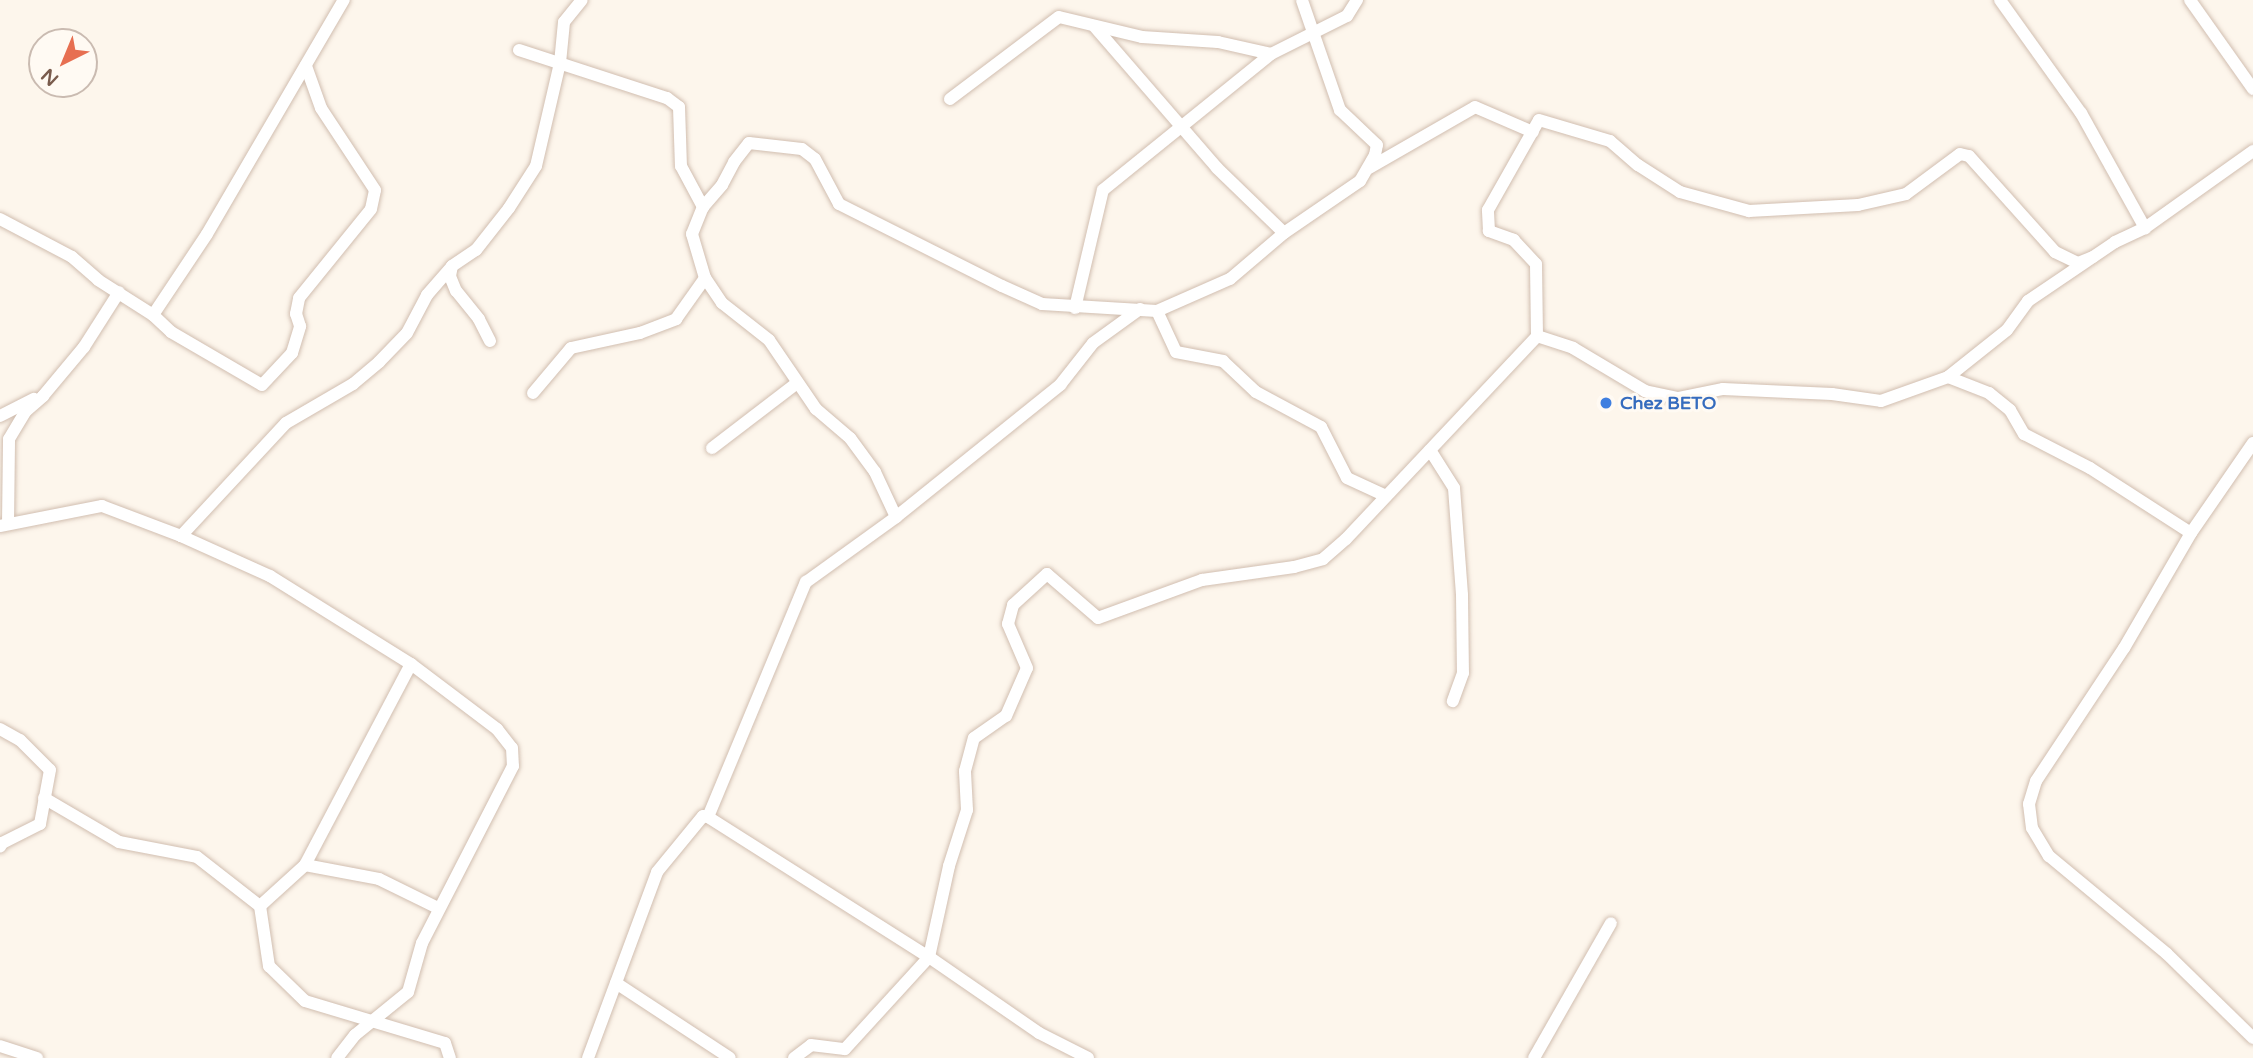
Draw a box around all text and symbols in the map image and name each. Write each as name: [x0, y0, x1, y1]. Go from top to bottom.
north arrow: [28, 28, 98, 98]
text: N: [37, 64, 63, 90]
place label: Chez BETO: [1620, 392, 1716, 414]
marker: Chez BETO: [1598, 395, 1614, 411]

